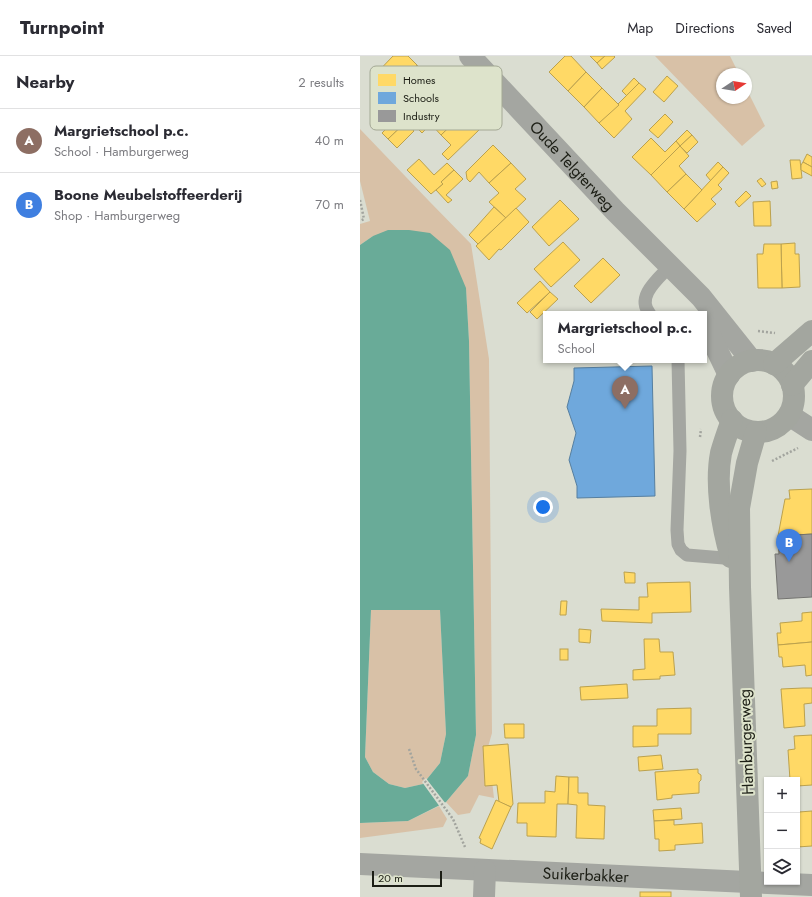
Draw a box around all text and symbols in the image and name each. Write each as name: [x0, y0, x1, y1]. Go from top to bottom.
text: Turnpoint: [20, 14, 104, 41]
text: Map: [627, 18, 653, 38]
text: Directions: [675, 18, 735, 38]
text: Saved: [757, 18, 792, 38]
legend: [370, 66, 502, 130]
north arrow: [716, 68, 752, 104]
text: Nearby: [16, 70, 74, 94]
text: Homes: [403, 72, 436, 88]
text: 2 results: [298, 73, 344, 92]
text: Schools: [403, 90, 440, 106]
text: Industry: [403, 108, 440, 124]
street label: Oude Telgterweg: [524, 115, 621, 216]
text: Margrietschool p.c.: [54, 120, 189, 142]
text: A: [24, 131, 34, 150]
text: 40 m: [315, 131, 344, 150]
text: School · Hamburgerweg: [54, 142, 189, 161]
text: Boone Meubelstoffeerderij: [54, 184, 242, 206]
text: B: [25, 195, 33, 214]
text: 70 m: [315, 195, 344, 214]
text: Shop · Hamburgerweg: [54, 206, 180, 225]
popup: [543, 311, 707, 363]
text: Margrietschool p.c.: [558, 317, 692, 339]
text: School: [558, 339, 595, 358]
pin: A: [612, 376, 638, 409]
your location: [533, 497, 553, 517]
pin: B: [776, 529, 802, 562]
street label: Hamburgerweg: [733, 689, 759, 795]
map controls: [764, 777, 800, 885]
button: +: [764, 777, 800, 813]
button: −: [764, 813, 800, 849]
button: layers: [764, 849, 800, 885]
street label: Suikerbakker: [542, 861, 630, 888]
scale bar: [372, 869, 442, 888]
text: 20 m: [378, 870, 403, 886]

